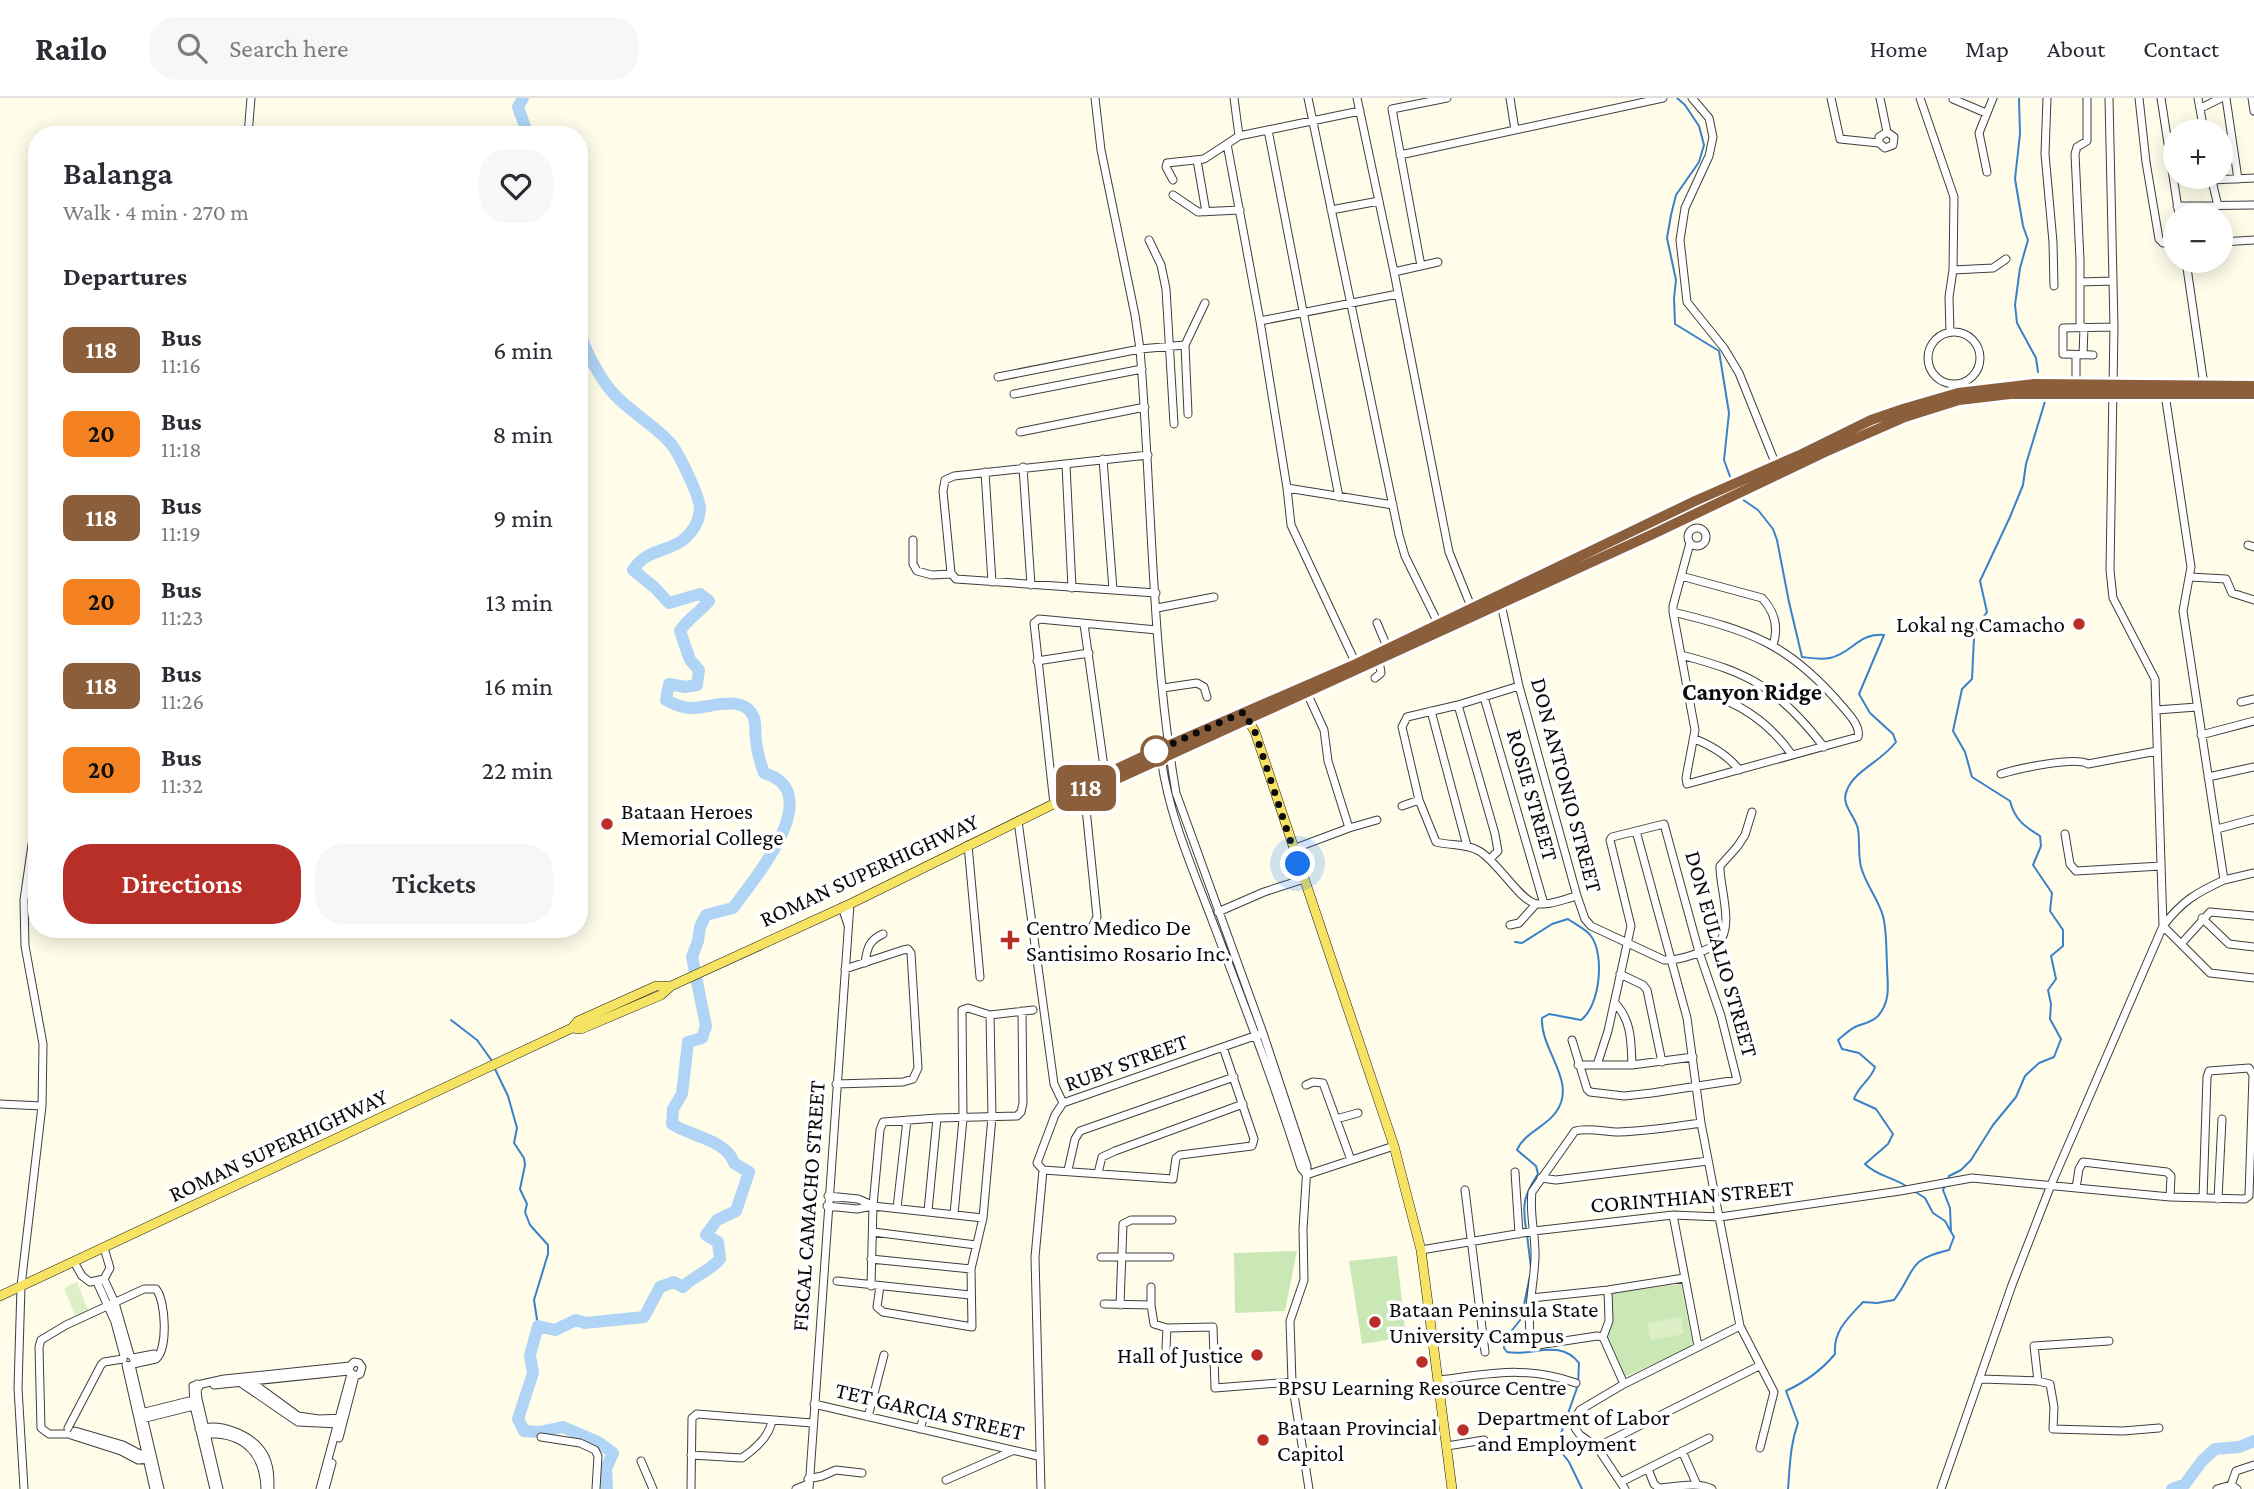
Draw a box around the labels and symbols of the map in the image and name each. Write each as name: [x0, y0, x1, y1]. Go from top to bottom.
place label: Lokal ng Camacho: [1896, 611, 2065, 637]
marker: Lokal ng Camacho: [2071, 616, 2087, 632]
street label: DON ANTONIO STREET: [1526, 675, 1608, 896]
district label: Canyon Ridge: [1682, 678, 1822, 705]
street label: ROSIE STREET: [1502, 726, 1564, 864]
unlabelled marker: [1141, 736, 1171, 766]
line badge: 118: [1046, 765, 1126, 811]
place label: Bataan Heroes Memorial College: [621, 798, 783, 850]
street label: ROMAN SUPERHIGHWAY: [756, 808, 983, 932]
marker: Bataan Heroes Memorial College: [599, 816, 615, 832]
your location: [1280, 846, 1315, 881]
street label: DON EULALIO STREET: [1680, 848, 1764, 1061]
place label: Centro Medico De Santisimo Rosario Inc.: [1026, 914, 1230, 966]
marker: Centro Medico De Santisimo Rosario Inc.: [1000, 930, 1020, 950]
street label: RUBY STREET: [1061, 1027, 1192, 1096]
street label: FISCAL CAMACHO STREET: [786, 1079, 830, 1332]
street label: ROMAN SUPERHIGHWAY: [165, 1083, 392, 1207]
street label: CORINTHIAN STREET: [1589, 1174, 1795, 1218]
place label: Bataan Peninsula State University Campus: [1389, 1296, 1598, 1348]
marker: Bataan Peninsula State University Campus: [1367, 1314, 1383, 1330]
place label: Hall of Justice: [1117, 1342, 1243, 1368]
marker: Hall of Justice: [1249, 1347, 1265, 1363]
marker: BPSU Learning Resource Centre: [1414, 1354, 1430, 1370]
place label: BPSU Learning Resource Centre: [1278, 1374, 1566, 1400]
street label: TET GARCIA STREET: [833, 1377, 1028, 1446]
place label: Department of Labor and Employment: [1477, 1404, 1670, 1456]
place label: Bataan Provincial Capitol: [1277, 1414, 1438, 1466]
marker: Department of Labor and Employment: [1455, 1422, 1471, 1438]
marker: Bataan Provincial Capitol: [1255, 1432, 1271, 1448]

